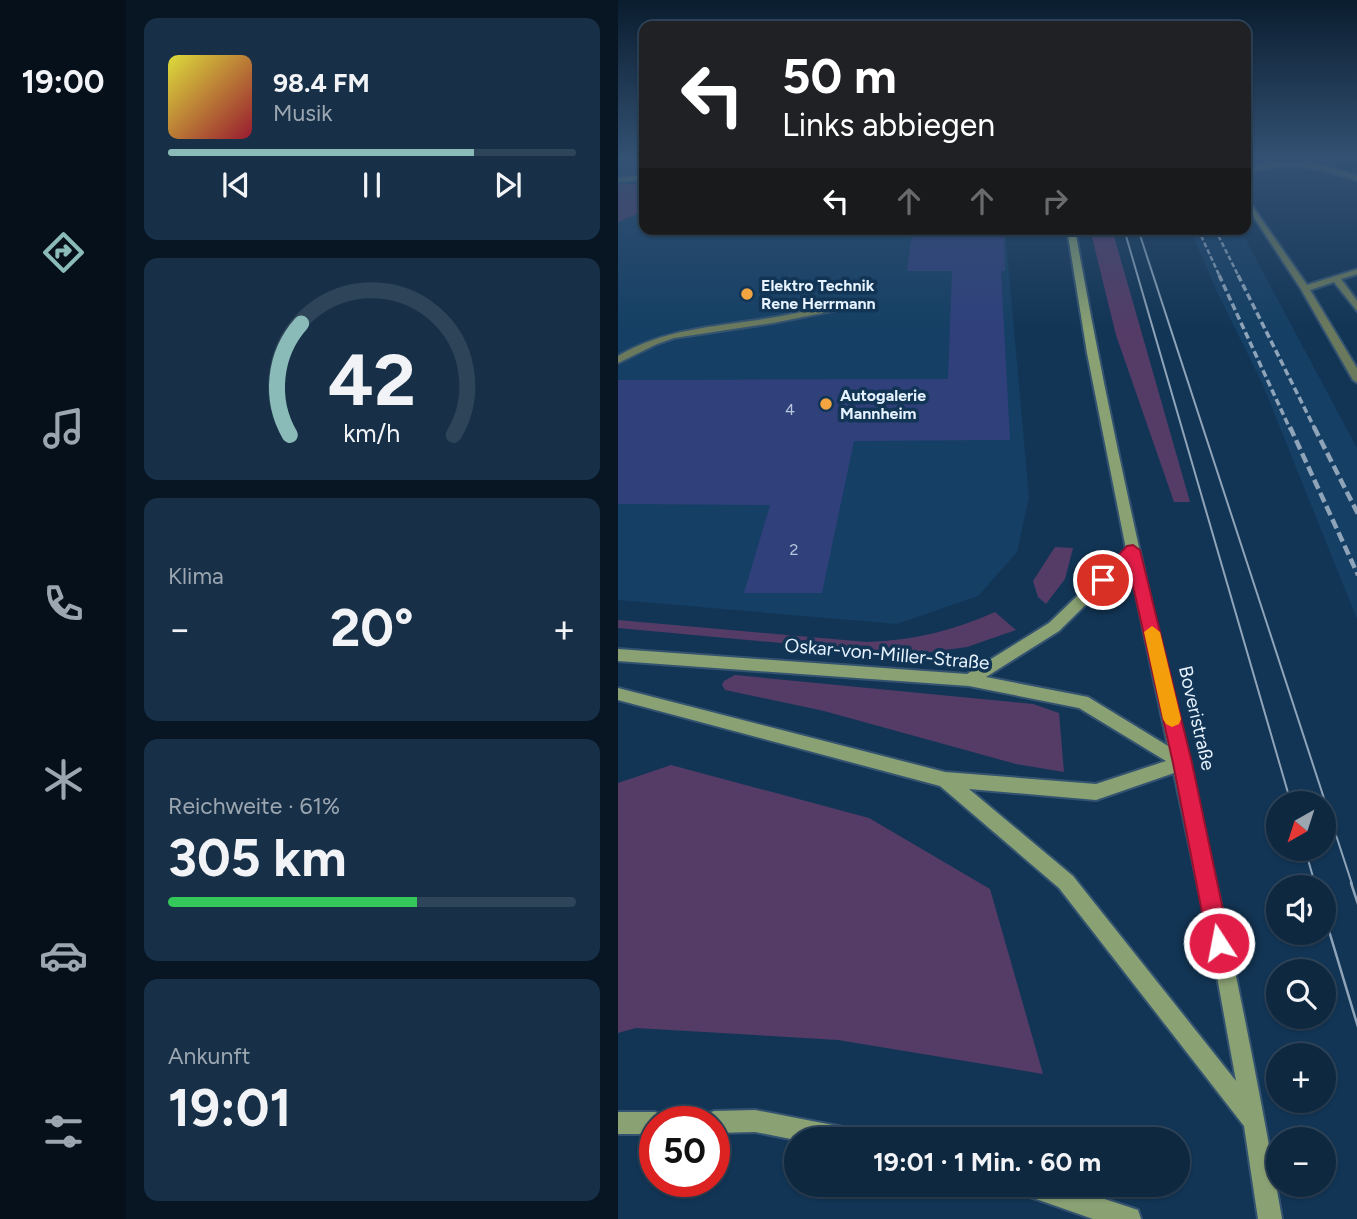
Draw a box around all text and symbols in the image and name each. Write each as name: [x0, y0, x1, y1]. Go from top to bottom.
text: 50 m: [782, 46, 897, 105]
icon: left: [667, 49, 758, 140]
text: 19:00: [21, 63, 105, 101]
text: 98.4 FM: [273, 67, 370, 99]
text: Musik: [273, 99, 333, 127]
text: Links abbiegen: [782, 106, 995, 144]
icon: previous: [217, 166, 255, 204]
icon: pause: [353, 166, 391, 204]
icon: next: [489, 166, 527, 204]
icon: left: [817, 182, 855, 220]
icon: ahead: [890, 182, 928, 220]
icon: ahead: [963, 182, 1001, 220]
icon: right: [1036, 182, 1074, 220]
icon: directions: [39, 228, 88, 277]
place label: Elektro Technik Rene Herrmann: [761, 276, 876, 313]
marker: Elektro Technik Rene Herrmann: [739, 286, 755, 302]
text: 42: [328, 337, 416, 424]
place label: Autogalerie Mannheim: [840, 386, 926, 423]
marker: Autogalerie Mannheim: [818, 396, 834, 412]
house number: 4: [785, 400, 795, 419]
icon: music: [39, 404, 88, 453]
text: km/h: [343, 418, 401, 448]
house number: 2: [790, 540, 798, 559]
pin: [1073, 550, 1133, 610]
icon: arrive: [1084, 561, 1122, 599]
text: Klima: [168, 562, 224, 590]
icon: phone: [39, 579, 88, 628]
text: 20°: [330, 597, 414, 659]
text: −: [168, 606, 192, 652]
text: +: [552, 606, 576, 652]
street label: Oskar-von-Miller-Straße: [784, 634, 990, 674]
street label: Boveristraße: [1174, 664, 1220, 772]
icon: climate: [39, 755, 88, 804]
north arrow: [1266, 791, 1336, 861]
map controls: [1266, 791, 1336, 1197]
text: Reichweite · 61%: [168, 792, 340, 820]
text: 305 km: [168, 827, 347, 889]
button: sound: [1266, 875, 1336, 945]
position arrow: [1182, 906, 1256, 980]
icon: car: [39, 931, 88, 980]
button: search: [1266, 959, 1336, 1029]
text: Ankunft: [168, 1042, 250, 1070]
button: +: [1266, 1043, 1336, 1113]
text: 19:01: [168, 1077, 291, 1139]
speed limit sign: 50: [639, 1106, 730, 1197]
icon: filters: [39, 1107, 88, 1156]
button: −: [1266, 1127, 1336, 1197]
text: 19:01 · 1 Min. · 60 m: [873, 1146, 1101, 1178]

